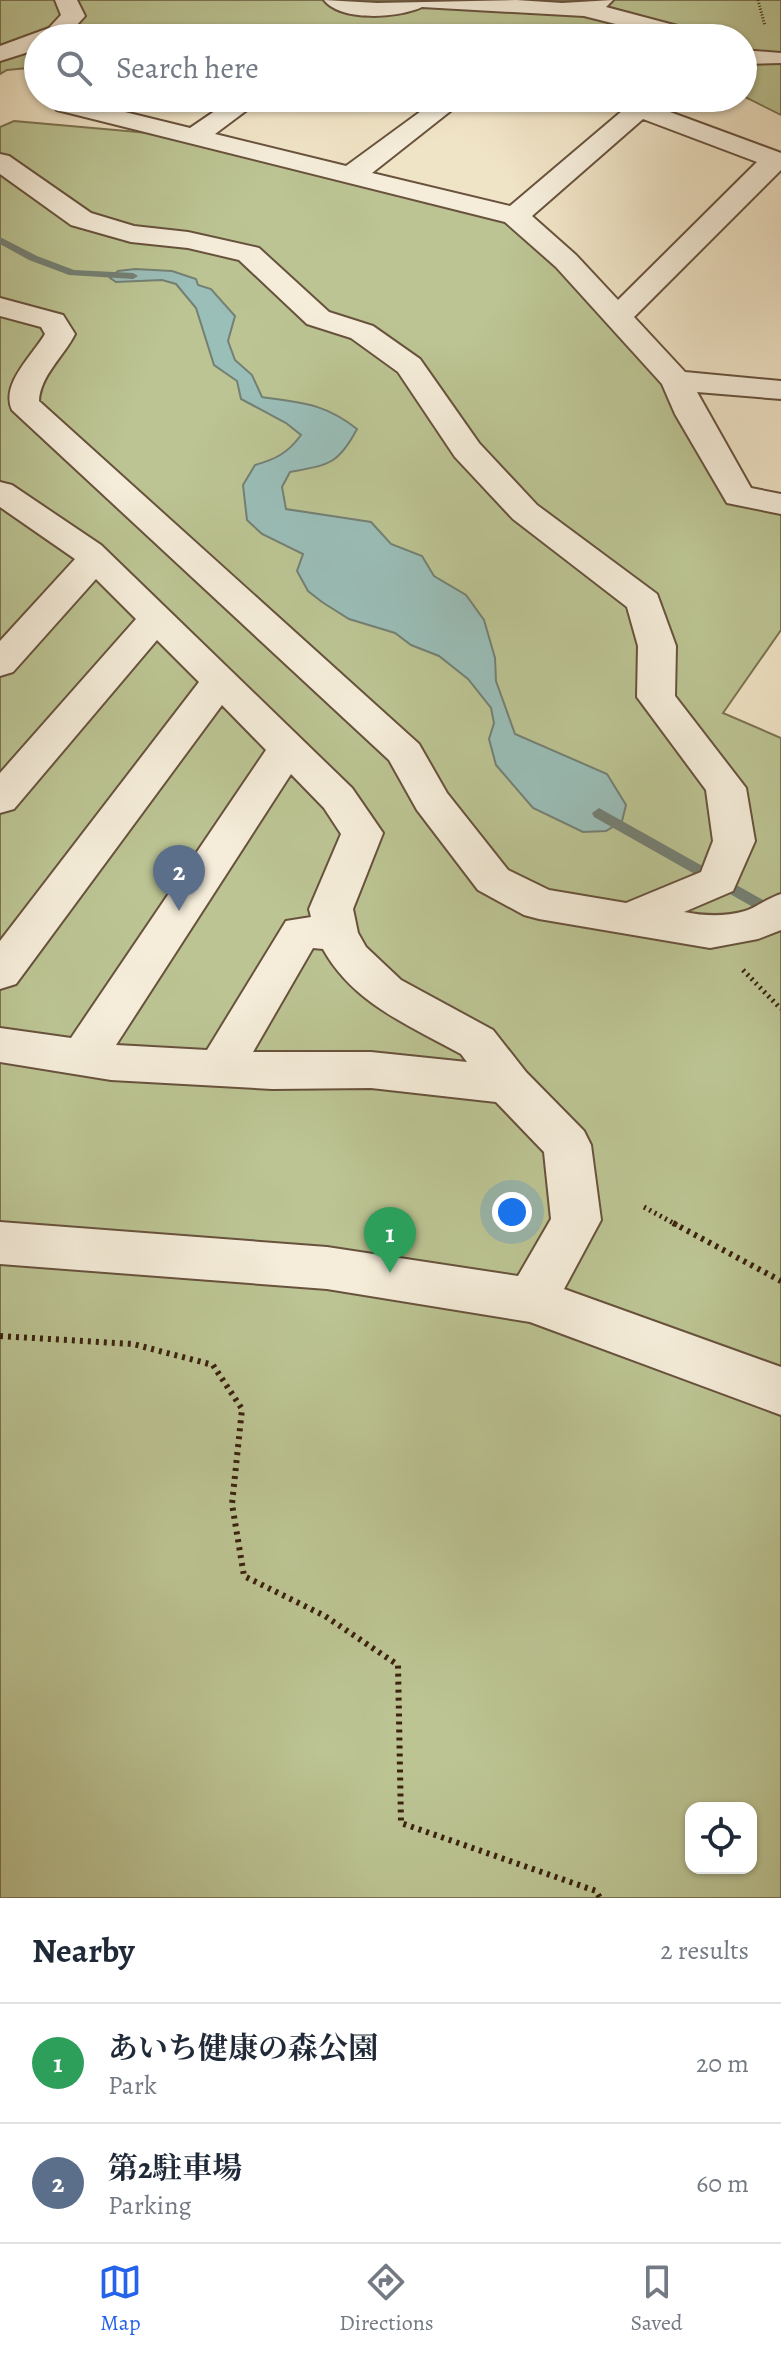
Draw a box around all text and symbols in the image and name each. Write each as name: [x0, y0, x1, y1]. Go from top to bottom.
search box: [24, 24, 757, 112]
icon: search: [52, 46, 96, 90]
text: Search here: [116, 48, 259, 88]
pin: 2: [153, 845, 205, 911]
your location: [492, 1192, 532, 1232]
pin: 1: [364, 1207, 416, 1273]
map controls: [685, 1802, 757, 1874]
button: locate: [685, 1802, 757, 1874]
text: Nearby: [32, 1927, 135, 1974]
text: 2 results: [660, 1933, 749, 1968]
text: あいち健康の森公園: [108, 2028, 378, 2068]
text: 1: [53, 2046, 63, 2081]
text: 20 m: [696, 2046, 749, 2081]
text: Park: [108, 2068, 157, 2103]
text: 第2駐車場: [108, 2148, 243, 2188]
text: 2: [52, 2166, 64, 2201]
text: 60 m: [696, 2166, 749, 2201]
text: Parking: [108, 2188, 191, 2223]
tab: Map: [98, 2260, 142, 2338]
tab: Directions: [339, 2260, 434, 2338]
tab: Saved: [630, 2260, 683, 2338]

